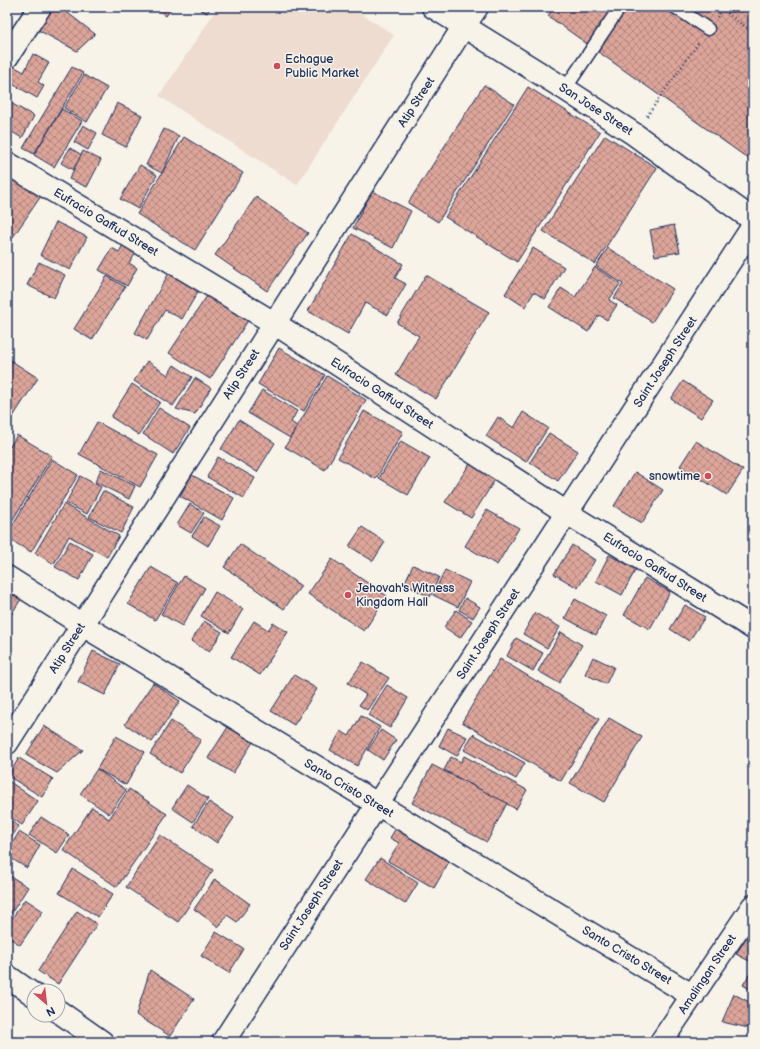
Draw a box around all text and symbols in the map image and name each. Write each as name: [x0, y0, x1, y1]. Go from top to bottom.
place label: Echague Public Market: [285, 52, 359, 81]
marker: Echague Public Market: [272, 61, 282, 71]
street label: Atip Street: [395, 74, 438, 130]
street label: San Jose Street: [556, 80, 636, 139]
street label: Eufracio Gaffud Street: [51, 185, 161, 260]
street label: Saint Joseph Street: [630, 314, 701, 411]
street label: Atip Street: [220, 346, 263, 402]
street label: Eufracio Gaffud Street: [327, 355, 436, 432]
place label: snowtime: [649, 469, 700, 484]
marker: snowtime: [703, 471, 713, 481]
street label: Eufracio Gaffud Street: [600, 529, 710, 606]
place label: Jehovah's Witness Kingdom Hall: [356, 581, 455, 610]
street label: Saint Joseph Street: [453, 586, 524, 683]
marker: Jehovah's Witness Kingdom Hall: [343, 590, 353, 600]
street label: Atip Street: [46, 620, 89, 676]
street label: Santo Cristo Street: [301, 756, 397, 821]
street label: Saint Joseph Street: [276, 857, 347, 954]
street label: Santo Cristo Street: [579, 923, 675, 988]
street label: Amalingan Street: [675, 931, 740, 1017]
north arrow: [26, 983, 66, 1023]
text: N: [44, 1004, 57, 1019]

